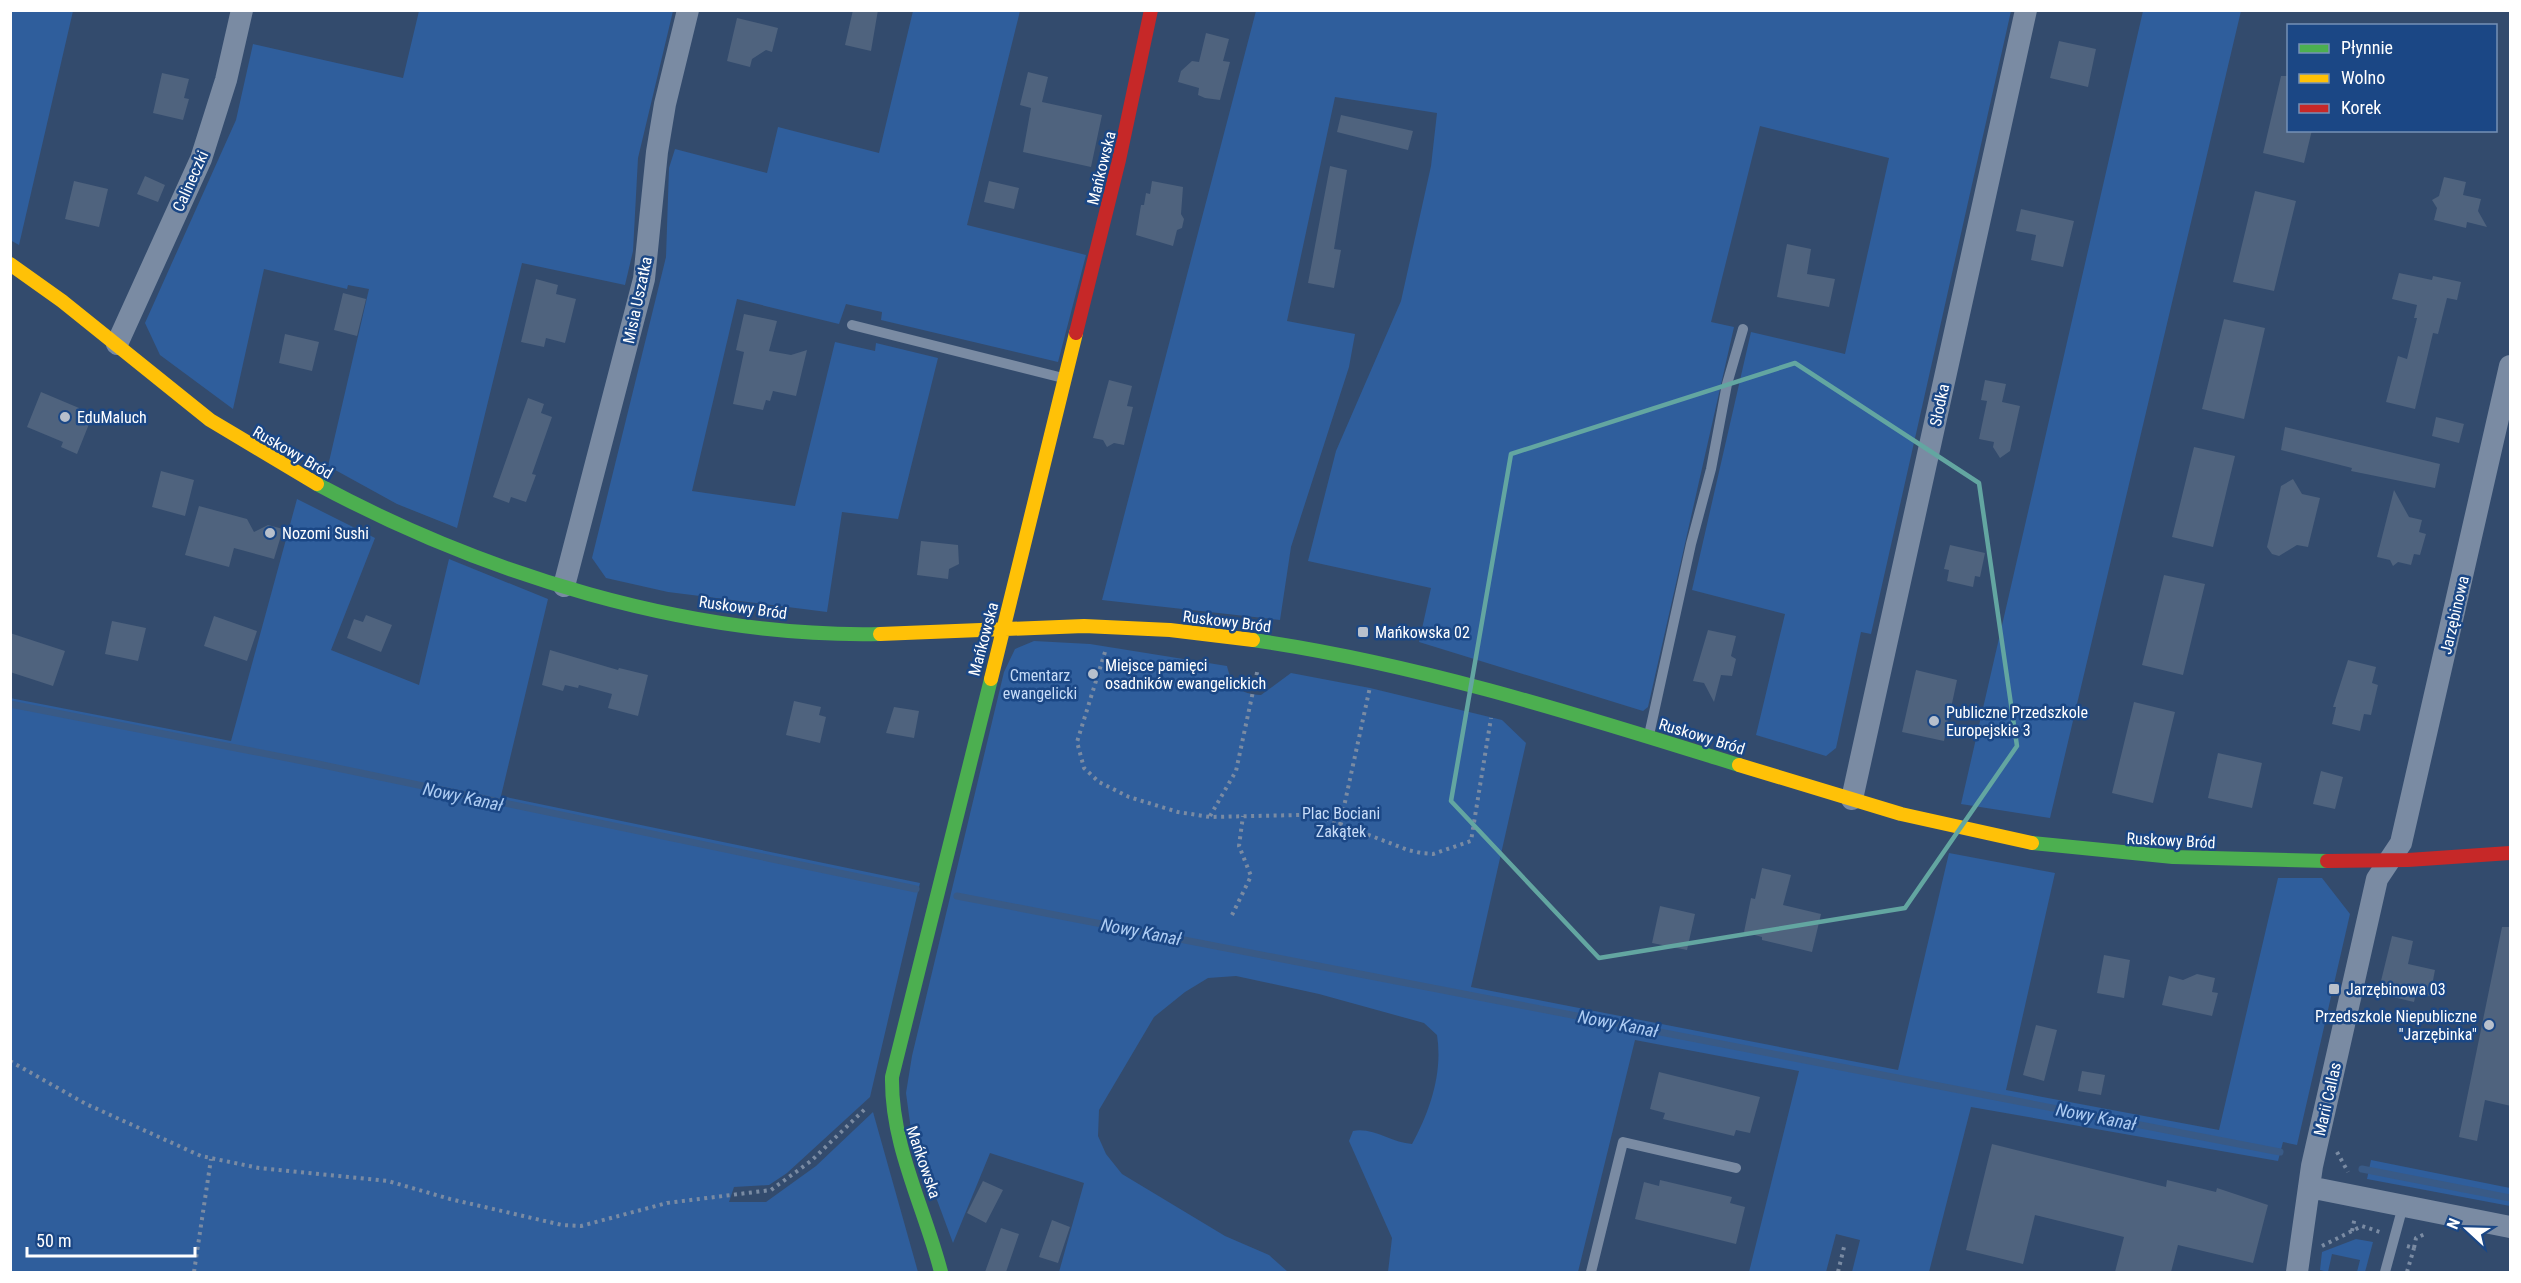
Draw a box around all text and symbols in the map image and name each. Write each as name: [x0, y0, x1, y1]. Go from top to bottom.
legend: [2287, 24, 2497, 132]
text: Płynnie: [2341, 37, 2393, 58]
text: Wolno: [2341, 67, 2385, 88]
text: Korek: [2341, 97, 2381, 118]
street label: Mańkowska: [1083, 129, 1120, 207]
street label: Calineczki: [169, 148, 212, 215]
street label: Misia Uszatka: [619, 255, 656, 345]
street label: Słodka: [1926, 382, 1953, 428]
place label: EduMaluch: [77, 408, 147, 427]
marker: EduMaluch: [58, 410, 72, 424]
street label: Ruskowy Bród: [249, 422, 336, 483]
place label: Nozomi Sushi: [282, 524, 369, 543]
marker: Nozomi Sushi: [263, 526, 277, 540]
street label: Jarzębinowa: [2436, 574, 2473, 656]
street label: Ruskowy Bród: [698, 592, 788, 623]
street label: Mańkowska: [965, 600, 1002, 678]
street label: Ruskowy Bród: [1182, 607, 1272, 636]
place label: Mańkowska 02: [1375, 623, 1470, 642]
marker: Mańkowska 02: [1356, 625, 1370, 639]
place label: Miejsce pamięci osadników ewangelickich: [1105, 656, 1266, 693]
park label: Cmentarz ewangelicki: [1003, 666, 1077, 703]
marker: Miejsce pamięci osadników ewangelickich: [1086, 667, 1100, 681]
place label: Publiczne Przedszkole Europejskie 3: [1946, 703, 2088, 740]
street label: Ruskowy Bród: [1657, 714, 1747, 759]
marker: Publiczne Przedszkole Europejskie 3: [1927, 714, 1941, 728]
water label: Nowy Kanał: [421, 778, 506, 815]
park label: Plac Bociani Zakątek: [1302, 804, 1380, 841]
street label: Ruskowy Bród: [2126, 829, 2216, 852]
water label: Nowy Kanał: [1099, 913, 1184, 950]
place label: Jarzębinowa 03: [2346, 980, 2446, 999]
marker: Jarzębinowa 03: [2327, 982, 2341, 996]
water label: Nowy Kanał: [1576, 1005, 1661, 1042]
place label: Przedszkole Niepubliczne "Jarzębinka": [2315, 1007, 2477, 1044]
marker: Przedszkole Niepubliczne "Jarzębinka": [2482, 1018, 2496, 1032]
street label: Marii Callas: [2310, 1061, 2345, 1138]
water label: Nowy Kanał: [2054, 1098, 2139, 1135]
street label: Mańkowska: [902, 1123, 945, 1201]
north arrow: [2437, 1199, 2497, 1259]
text: N: [2443, 1215, 2464, 1232]
scale bar: [27, 1220, 195, 1258]
text: 50 m: [36, 1230, 71, 1251]

